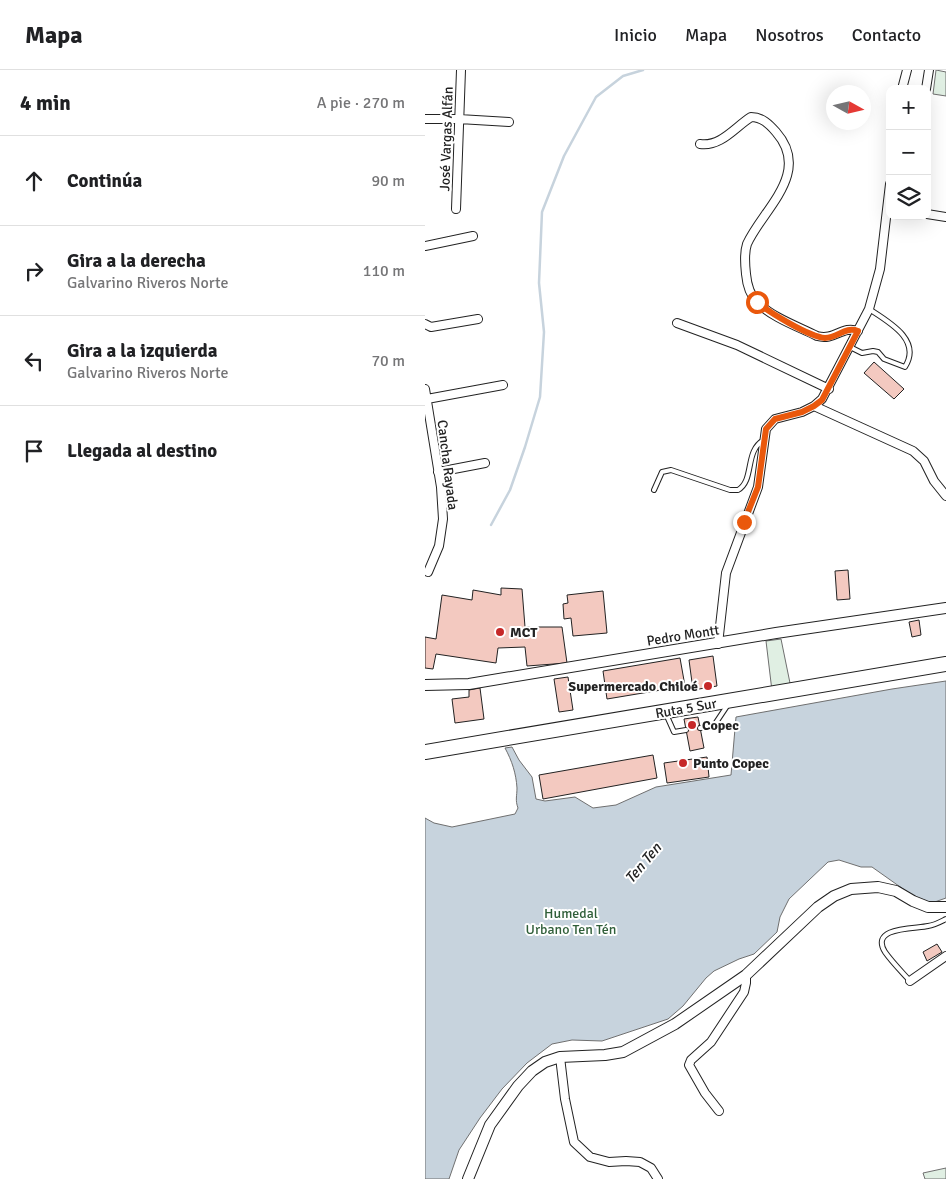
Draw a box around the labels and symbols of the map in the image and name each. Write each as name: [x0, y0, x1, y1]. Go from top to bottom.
north arrow: [826, 85, 871, 130]
street label: José Vargas Alfán: [436, 86, 457, 192]
route start: [746, 291, 769, 314]
street label: Cancha Rayada: [434, 419, 461, 511]
route end: [733, 511, 756, 534]
street label: Pedro Montt: [646, 621, 721, 650]
place label: MCT: [510, 624, 538, 641]
marker: MCT: [494, 626, 506, 638]
place label: Supermercado Chiloé: [568, 678, 698, 695]
marker: Supermercado Chiloé: [702, 680, 714, 692]
street label: Ruta 5 Sur: [654, 695, 719, 722]
place label: Copec: [702, 717, 739, 734]
marker: Copec: [686, 719, 698, 731]
place label: Punto Copec: [693, 755, 769, 772]
marker: Punto Copec: [677, 757, 689, 769]
water label: Ten Ten: [621, 839, 666, 887]
park label: Humedal Urbano Ten Tén: [526, 905, 616, 938]

